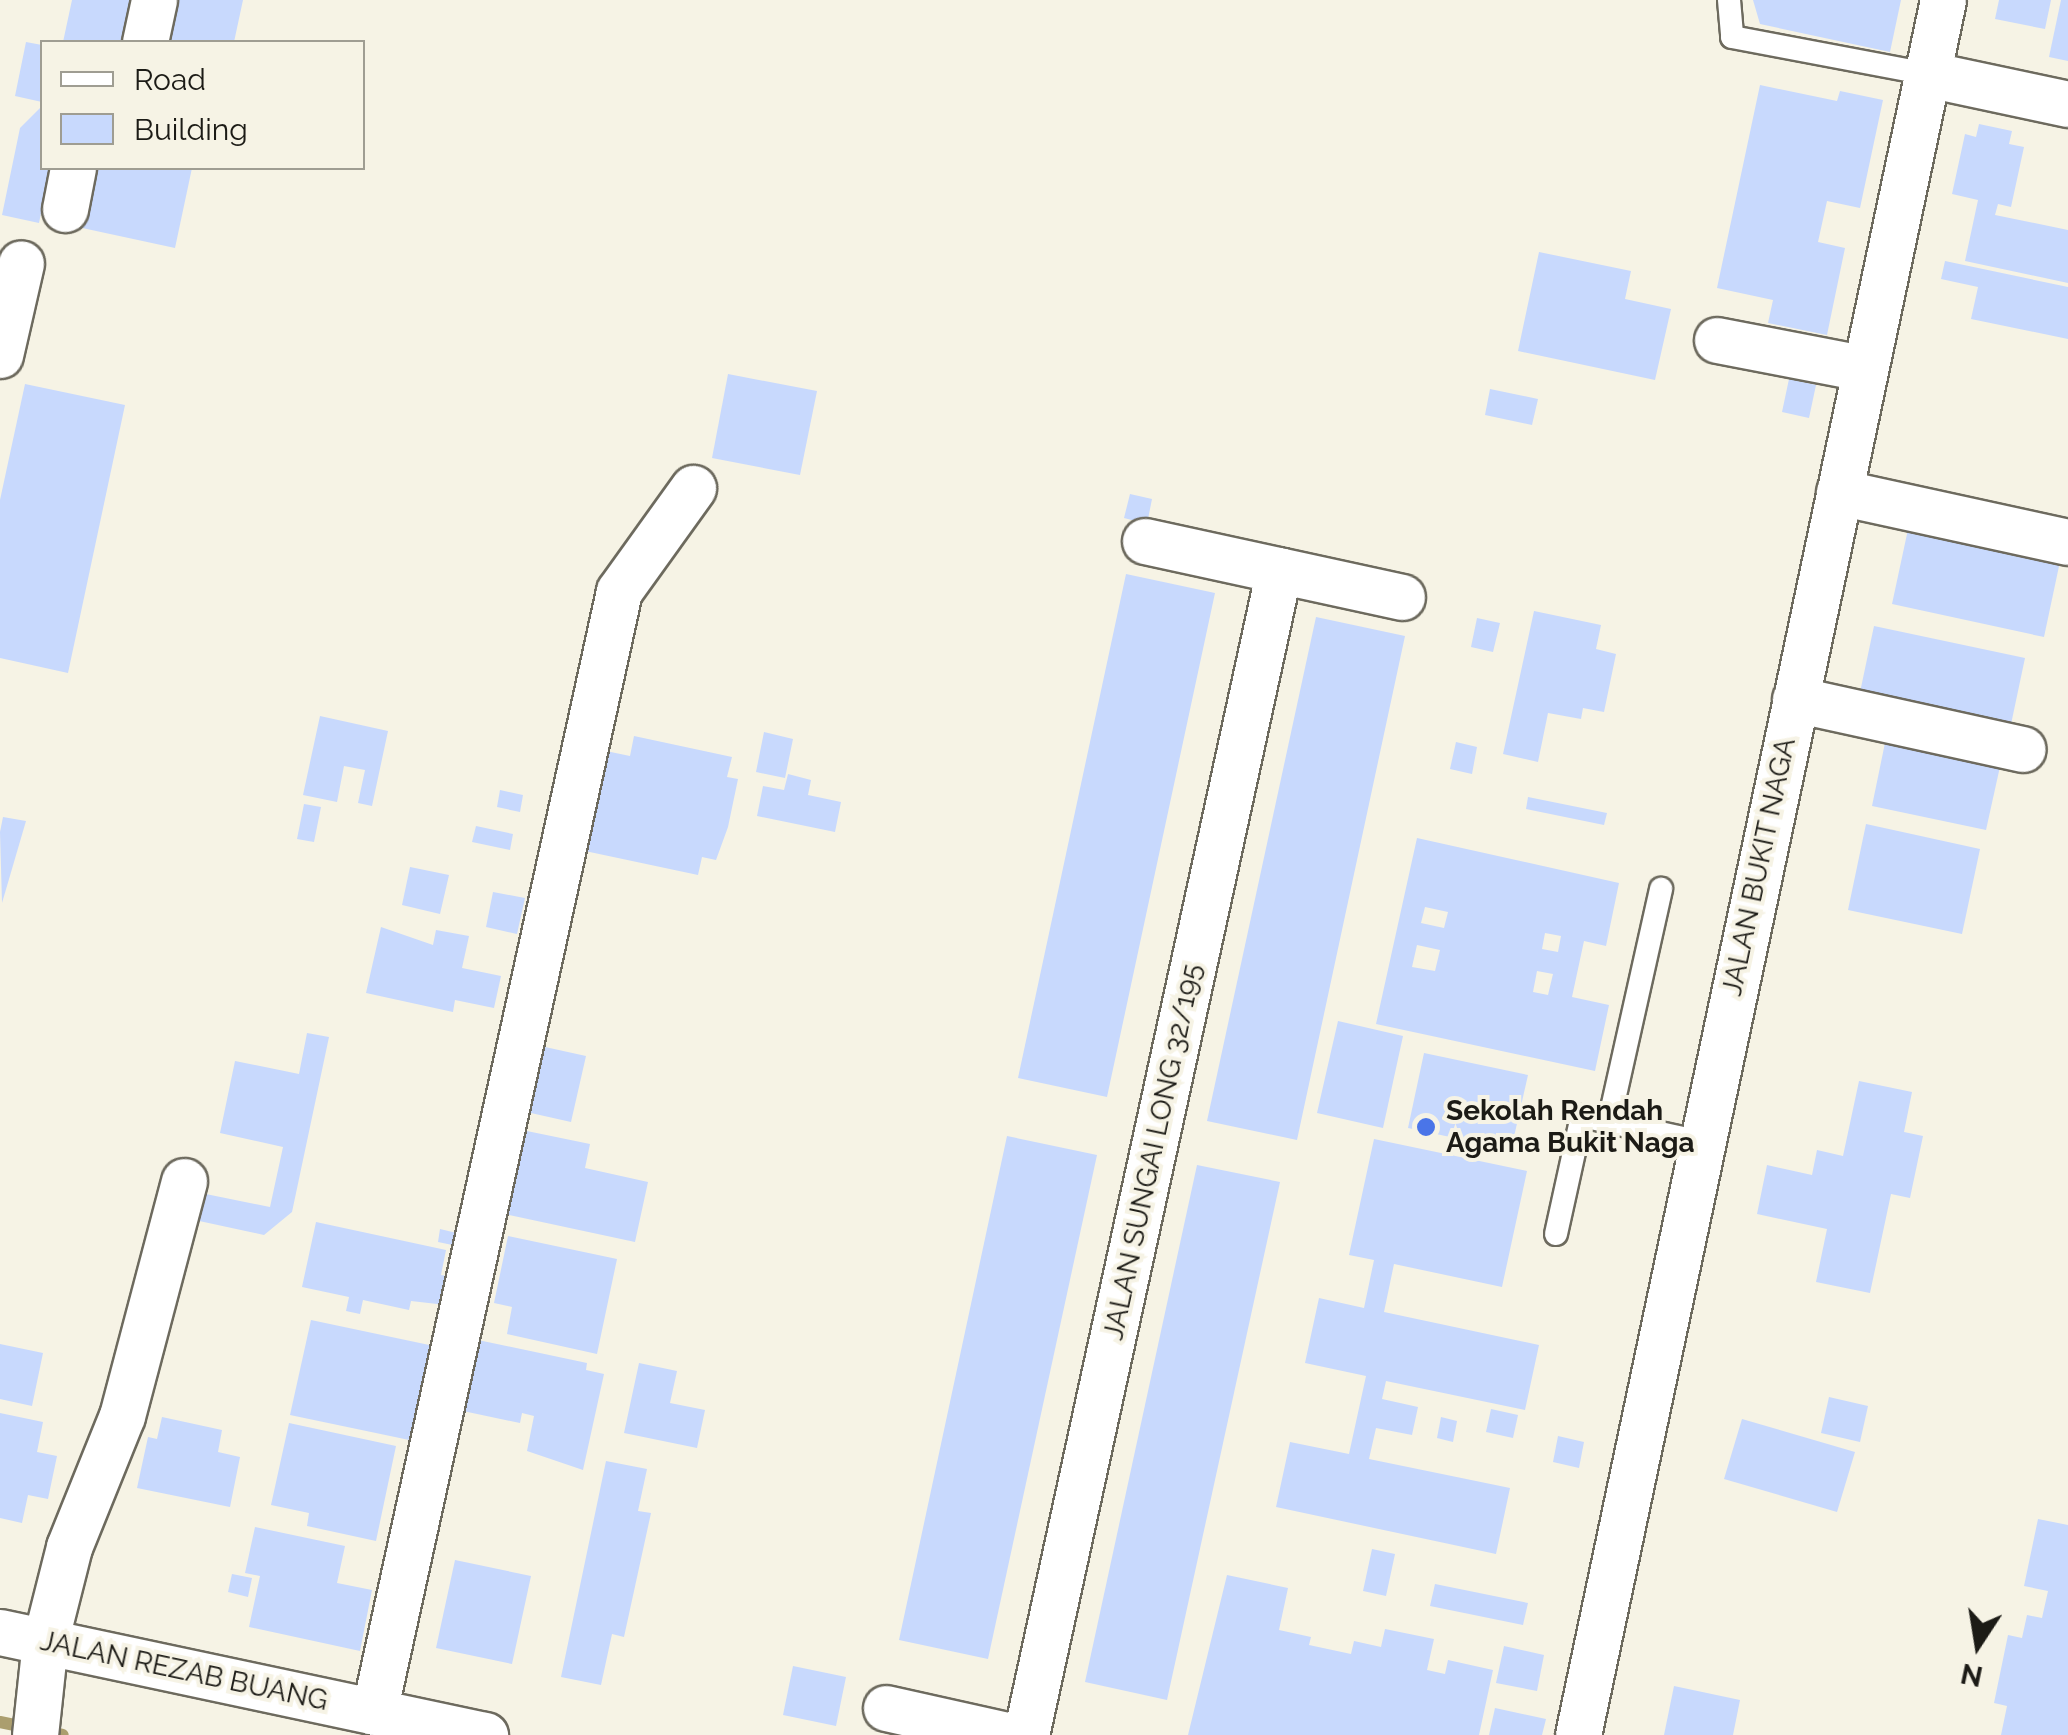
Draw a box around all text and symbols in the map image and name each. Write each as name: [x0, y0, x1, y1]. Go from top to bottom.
legend: [40, 40, 365, 170]
text: Road: [134, 62, 206, 97]
text: Building: [134, 112, 248, 147]
street label: JALAN BUKIT NAGA: [1715, 735, 1803, 999]
street label: JALAN SUNGAI LONG 32/195: [1097, 961, 1209, 1343]
place label: Sekolah Rendah Agama Bukit Naga: [1446, 1094, 1695, 1160]
marker: Sekolah Rendah Agama Bukit Naga: [1415, 1116, 1437, 1138]
north arrow: [1928, 1595, 2028, 1695]
street label: JALAN REZAB BUANG: [37, 1624, 331, 1718]
text: N: [1958, 1656, 1986, 1693]

